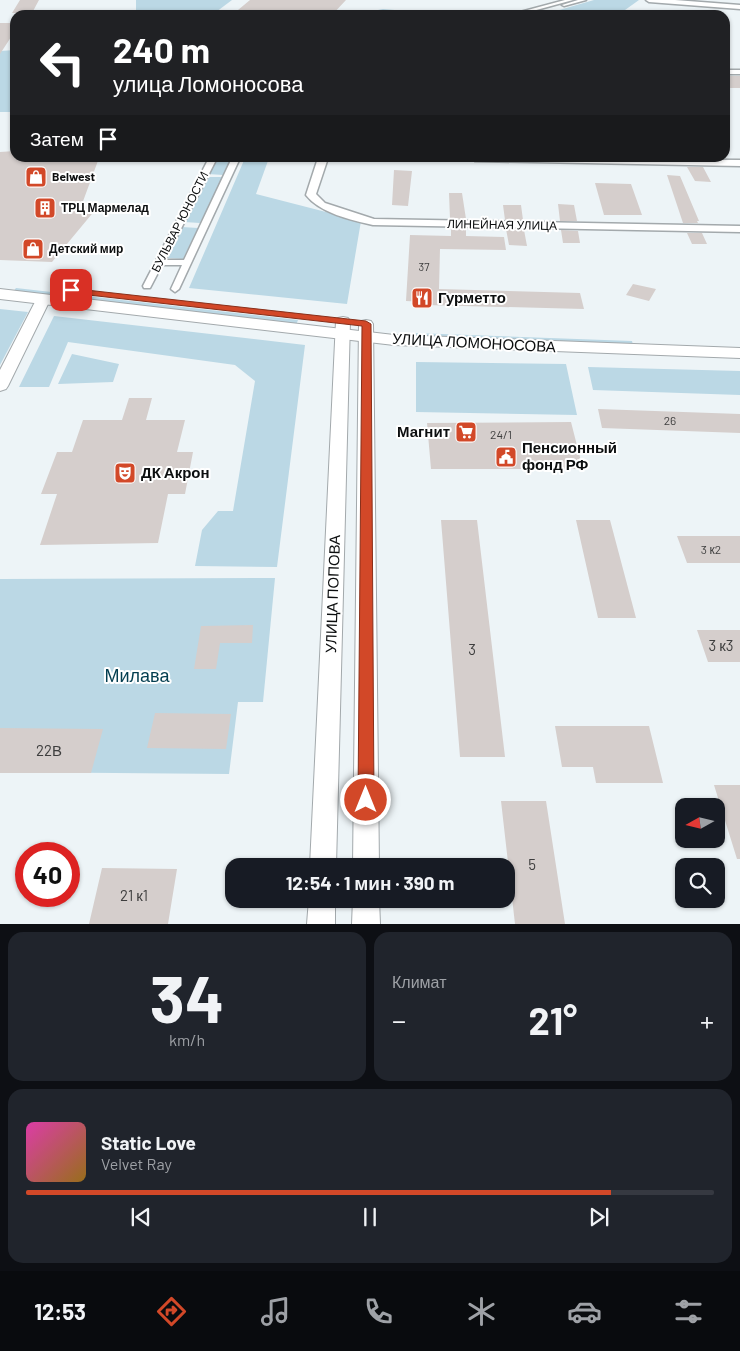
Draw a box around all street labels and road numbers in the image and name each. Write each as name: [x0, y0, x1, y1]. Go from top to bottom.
street label: БУЛЬВАР ЮНОСТИ: [148, 169, 211, 274]
street label: ЛИНЕЙНАЯ УЛИЦА: [447, 216, 557, 233]
street label: УЛИЦА ЛОМОНОСОВА: [392, 329, 556, 355]
street label: УЛИЦА ПОПОВА: [321, 535, 343, 653]

